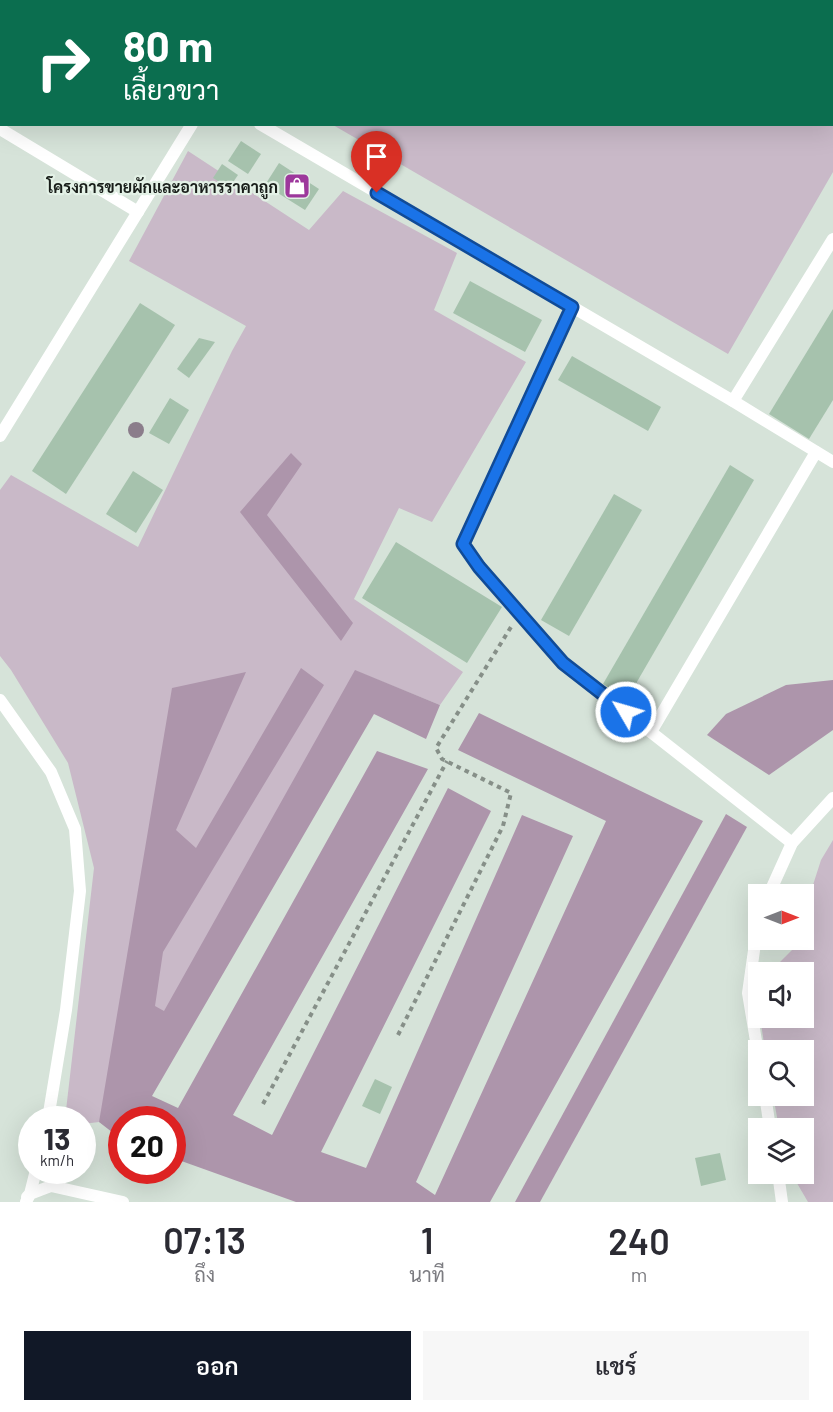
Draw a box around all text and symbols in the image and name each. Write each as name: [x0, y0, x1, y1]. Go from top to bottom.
text: 80 m: [123, 20, 213, 70]
icon: right: [24, 24, 102, 102]
text: เลี้ยวขวา: [123, 73, 219, 105]
pin: [351, 131, 402, 193]
icon: arrive: [360, 140, 393, 173]
shop icon: โครงการขายผักและอาหารราคาถูก: [282, 171, 312, 201]
place label: โครงการขายผักและอาหารราคาถูก: [46, 176, 278, 200]
position arrow: [594, 680, 658, 744]
north arrow: [748, 884, 814, 950]
map controls: [748, 884, 814, 1184]
button: sound: [748, 962, 814, 1028]
button: search: [748, 1040, 814, 1106]
speed limit sign: 20: [108, 1106, 186, 1184]
button: layers: [748, 1118, 814, 1184]
text: 13: [44, 1120, 70, 1156]
text: km/h: [40, 1151, 74, 1169]
text: 07:13: [163, 1218, 246, 1261]
text: 1: [421, 1218, 433, 1261]
text: 240: [608, 1219, 670, 1262]
text: ถึง: [194, 1262, 215, 1286]
text: นาที: [409, 1262, 445, 1286]
text: m: [631, 1262, 647, 1286]
button: ออก: [24, 1331, 411, 1400]
button: แชร์: [423, 1331, 809, 1400]

